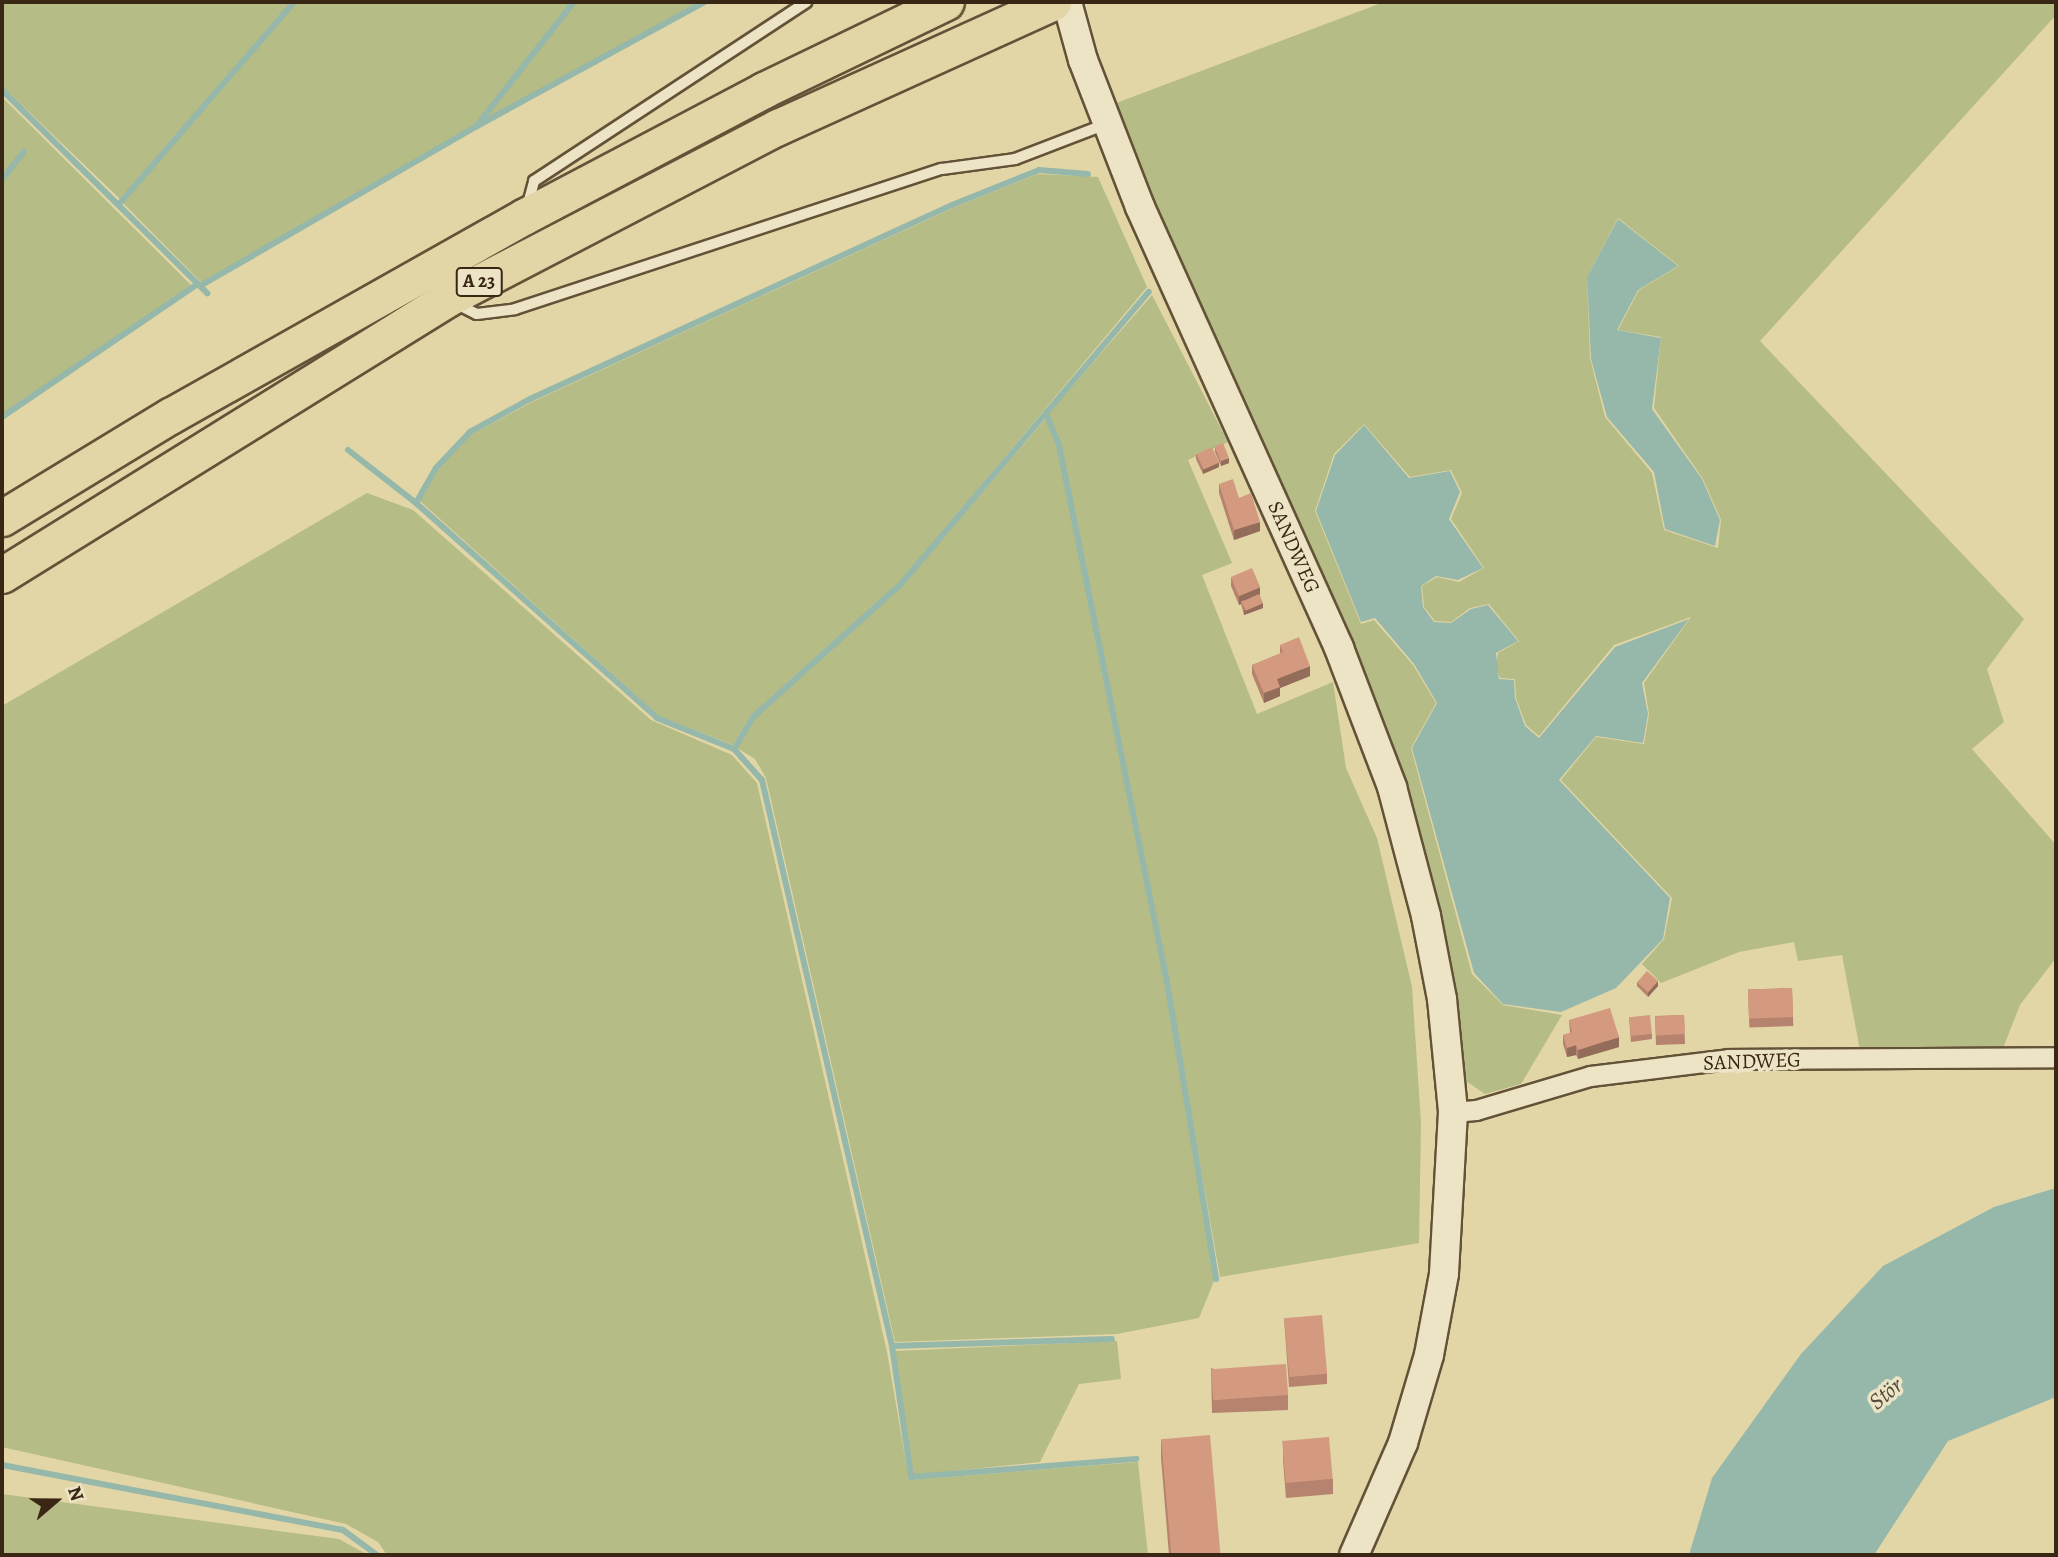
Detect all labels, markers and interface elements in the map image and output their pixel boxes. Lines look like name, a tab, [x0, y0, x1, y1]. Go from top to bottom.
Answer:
road number: A 23	[454, 266, 504, 298]
street label: SANDWEG	[1263, 497, 1325, 597]
street label: SANDWEG	[1702, 1047, 1802, 1075]
water label: Stör	[1864, 1372, 1908, 1416]
north arrow	[21, 1466, 91, 1536]
text: N	[61, 1483, 90, 1505]

